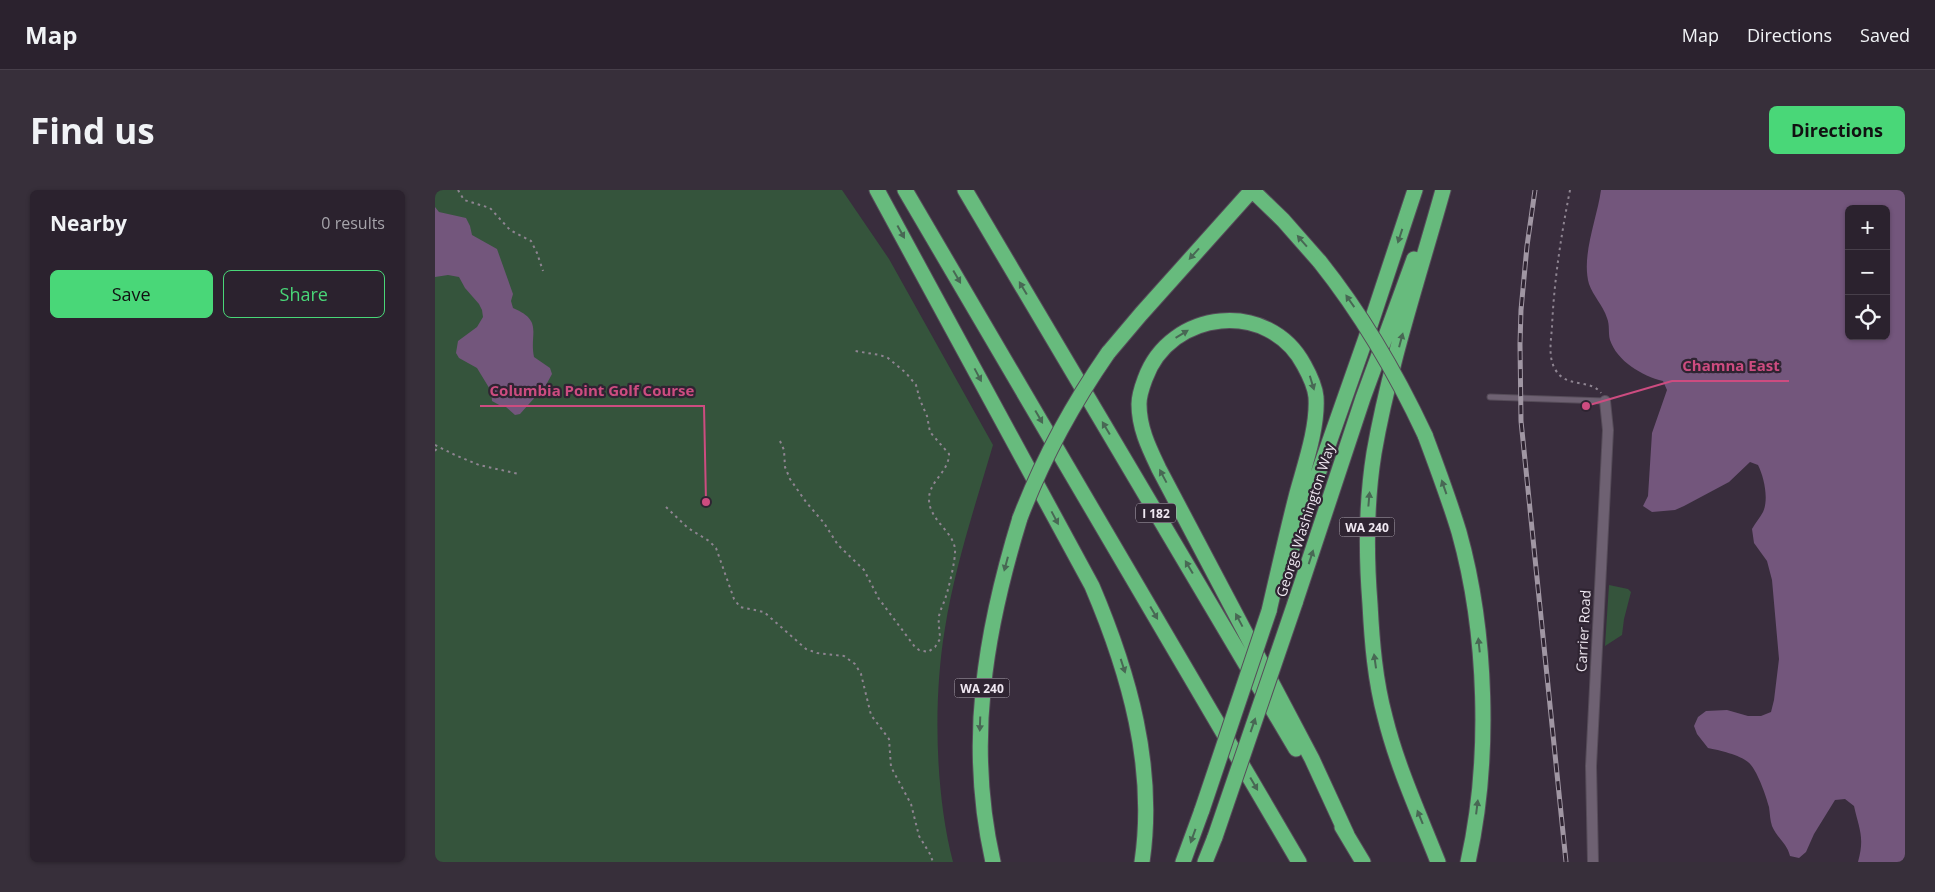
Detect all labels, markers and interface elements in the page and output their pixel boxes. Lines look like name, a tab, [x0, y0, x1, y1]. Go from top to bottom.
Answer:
text: Map	[25, 18, 77, 51]
text: Map	[1682, 23, 1719, 47]
text: Directions	[1747, 23, 1832, 47]
text: Saved	[1860, 23, 1910, 47]
button: Directions	[1769, 106, 1905, 154]
text: Find us	[30, 107, 155, 154]
map controls	[1845, 205, 1890, 340]
button: +	[1845, 205, 1890, 250]
text: Nearby	[50, 209, 127, 237]
text: 0 results	[321, 212, 385, 234]
one-way arrow	[896, 226, 905, 239]
one-way arrow	[1395, 229, 1403, 244]
one-way arrow	[1296, 235, 1307, 248]
one-way arrow	[1188, 248, 1200, 260]
button: −	[1845, 250, 1890, 295]
button: Save	[50, 270, 213, 318]
button: Share	[223, 270, 385, 318]
one-way arrow	[953, 270, 962, 283]
one-way arrow	[1019, 281, 1028, 294]
one-way arrow	[1345, 295, 1355, 308]
button: locate	[1845, 295, 1890, 340]
one-way arrow	[1174, 330, 1189, 338]
one-way arrow	[1398, 333, 1406, 348]
callout: Chamna East	[1672, 351, 1789, 381]
text: Chamna East	[1682, 355, 1780, 375]
one-way arrow	[974, 368, 982, 383]
callout: Columbia Point Golf Course	[480, 376, 704, 406]
one-way arrow	[1309, 376, 1317, 391]
text: Columbia Point Golf Course	[490, 380, 695, 400]
one-way arrow	[1035, 410, 1044, 424]
one-way arrow	[1102, 420, 1110, 435]
street label: George Washington Way	[1271, 440, 1339, 599]
one-way arrow	[1159, 469, 1167, 483]
one-way arrow	[1440, 479, 1447, 494]
one-way arrow	[1365, 491, 1373, 507]
road number: I 182	[1136, 504, 1176, 522]
one-way arrow	[1051, 512, 1060, 525]
road number: WA 240	[1339, 518, 1395, 537]
one-way arrow	[1307, 549, 1315, 564]
one-way arrow	[1002, 557, 1010, 572]
one-way arrow	[1184, 561, 1193, 574]
street label: Carrier Road	[1571, 589, 1595, 673]
one-way arrow	[1150, 606, 1158, 621]
one-way arrow	[1235, 613, 1243, 627]
one-way arrow	[1474, 637, 1482, 653]
one-way arrow	[1371, 653, 1379, 669]
one-way arrow	[1119, 658, 1127, 673]
road number: WA 240	[955, 678, 1009, 698]
one-way arrow	[975, 716, 983, 732]
one-way arrow	[1250, 717, 1257, 732]
one-way arrow	[1249, 777, 1258, 790]
one-way arrow	[1473, 799, 1481, 815]
one-way arrow	[1416, 809, 1424, 824]
one-way arrow	[1188, 829, 1196, 843]

